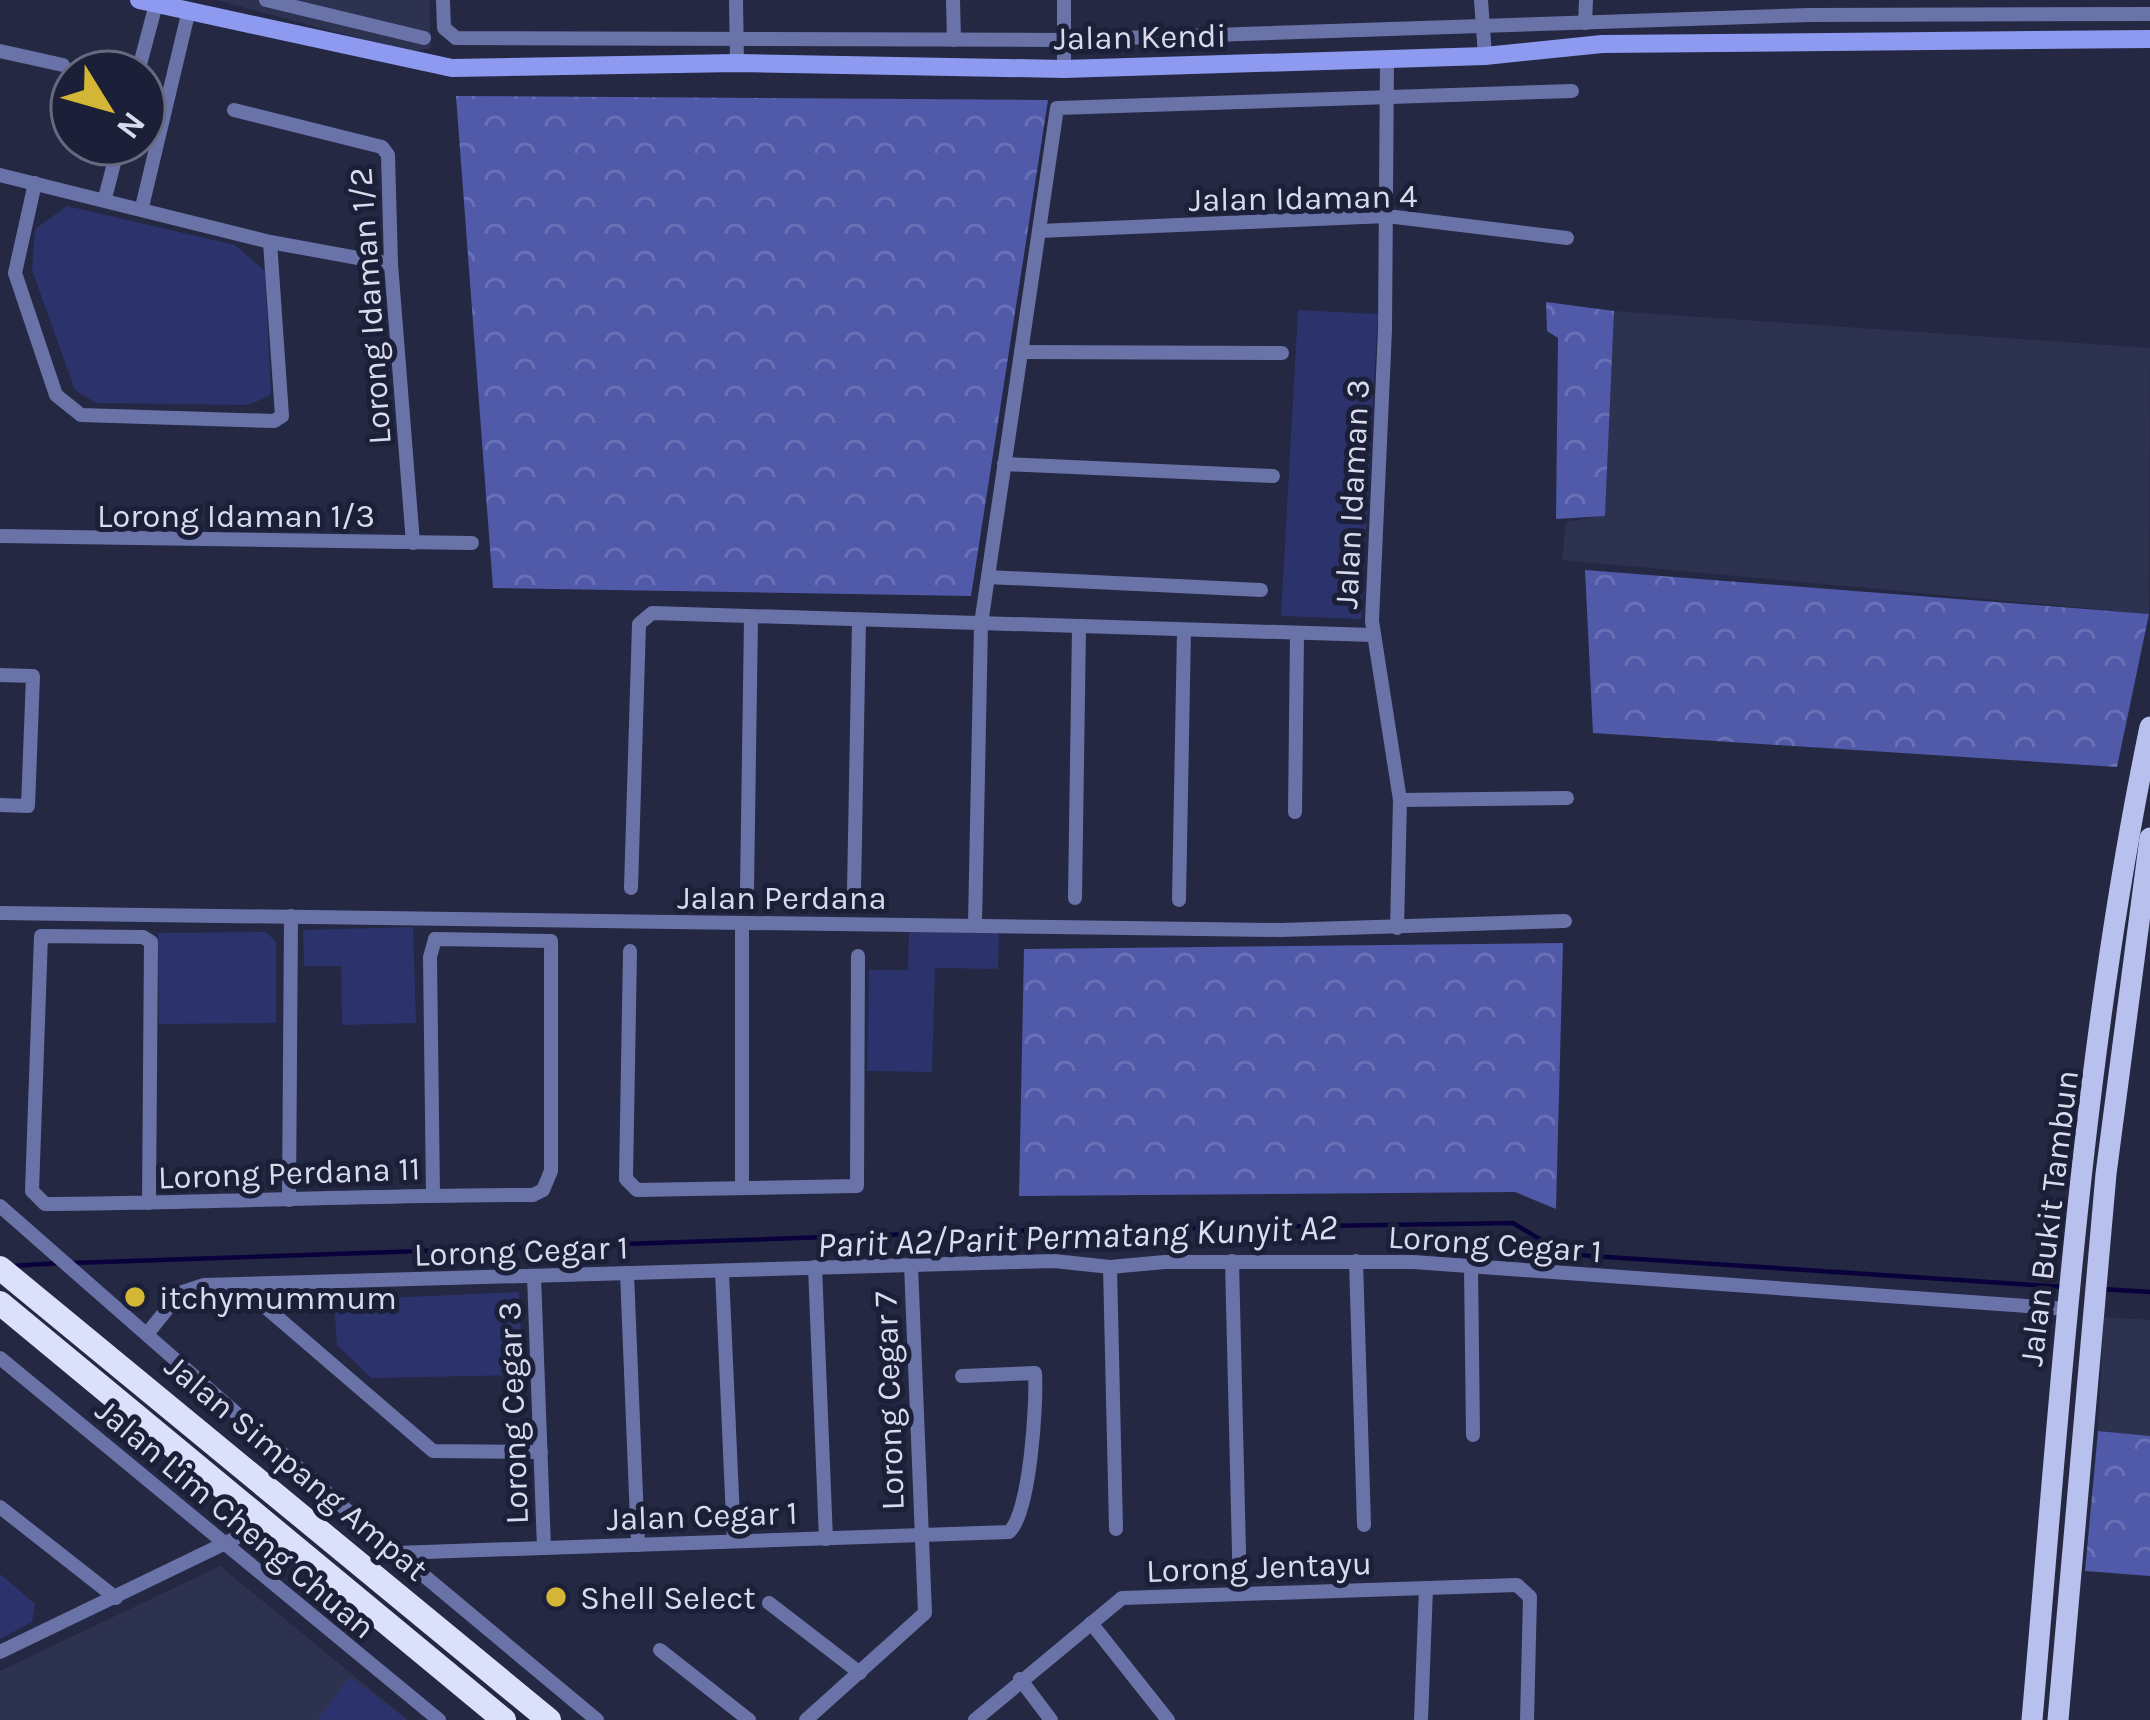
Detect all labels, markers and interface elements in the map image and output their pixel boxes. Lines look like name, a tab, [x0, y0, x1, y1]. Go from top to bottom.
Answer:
street label: Jalan Kendi	[1053, 16, 1227, 58]
north arrow	[48, 48, 168, 168]
text: N	[109, 105, 153, 146]
street label: Lorong Idaman 1/2	[341, 166, 399, 446]
street label: Jalan Idaman 4	[1188, 177, 1418, 219]
street label: Jalan Idaman 3	[1327, 378, 1377, 610]
street label: Lorong Idaman 1/3	[97, 497, 375, 535]
street label: Jalan Perdana	[677, 879, 887, 917]
street label: Jalan Bukit Tambun	[2012, 1068, 2086, 1368]
street label: Lorong Perdana 11	[157, 1149, 421, 1197]
water label: Parit A2/Parit Permatang Kunyit A2	[816, 1206, 1338, 1266]
street label: Lorong Cegar 1	[1387, 1218, 1603, 1270]
street label: Lorong Cegar 1	[413, 1228, 629, 1274]
place label: itchymummum	[159, 1279, 397, 1317]
marker: itchymummum	[122, 1284, 148, 1310]
street label: Lorong Cegar 7	[866, 1291, 912, 1511]
street label: Lorong Cegar 3	[490, 1301, 536, 1525]
street label: Jalan Simpang Ampat	[157, 1347, 435, 1589]
street label: Jalan Lim Cheng Chuan	[88, 1391, 383, 1647]
street label: Jalan Cegar 1	[606, 1494, 798, 1538]
street label: Lorong Jentayu	[1145, 1544, 1373, 1590]
place label: Shell Select	[580, 1579, 756, 1617]
marker: Shell Select	[543, 1584, 569, 1610]

